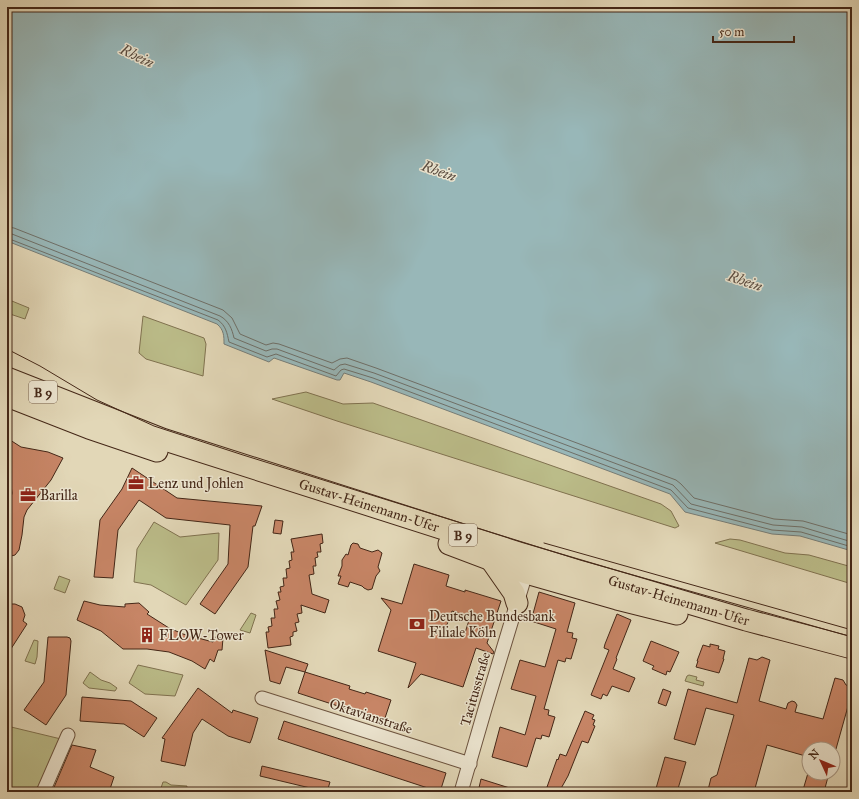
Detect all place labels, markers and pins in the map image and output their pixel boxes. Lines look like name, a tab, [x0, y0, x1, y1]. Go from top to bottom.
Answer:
office icon: Lenz und Johlen	[127, 474, 145, 492]
place label: Lenz und Johlen	[148, 475, 244, 493]
office icon: Barilla	[19, 486, 37, 504]
place label: Barilla	[40, 487, 78, 504]
place label: Deutsche Bundesbank Filiale Köln	[429, 608, 555, 641]
bank icon: Deutsche Bundesbank Filiale Köln	[408, 615, 426, 633]
building icon: FLOW-Tower	[138, 626, 156, 644]
place label: FLOW-Tower	[159, 627, 244, 644]

